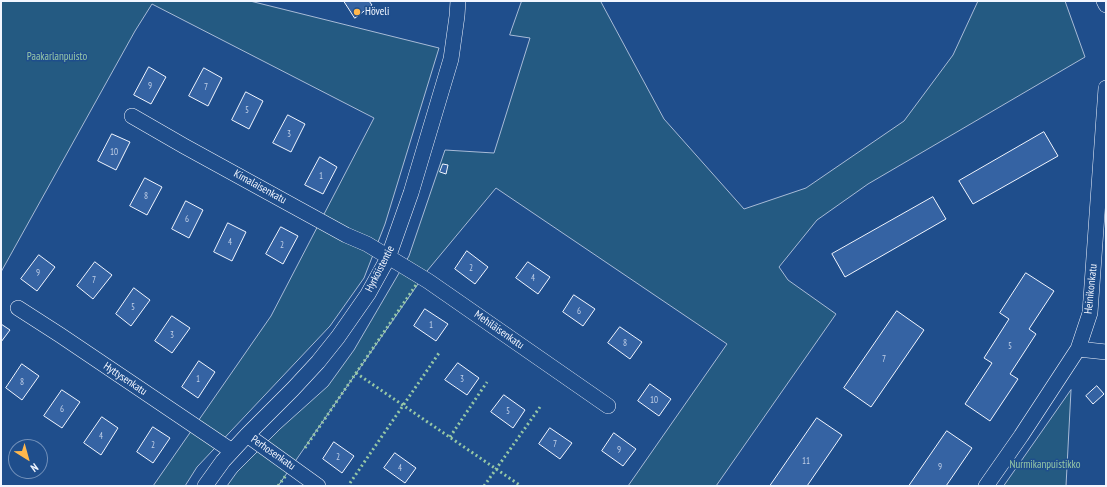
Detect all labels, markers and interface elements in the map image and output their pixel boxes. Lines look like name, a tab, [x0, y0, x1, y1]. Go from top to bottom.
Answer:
place label: Höveli	[365, 5, 389, 19]
marker: Höveli	[352, 7, 362, 17]
park label: Paakarlanpuisto	[27, 50, 87, 64]
house number: 9	[148, 81, 152, 91]
house number: 7	[204, 82, 208, 92]
house number: 5	[245, 105, 249, 115]
house number: 3	[287, 129, 291, 139]
house number: 10	[110, 147, 118, 157]
street label: Kimalaisenkatu	[231, 167, 289, 207]
house number: 1	[319, 171, 323, 181]
house number: 8	[144, 191, 148, 201]
house number: 6	[185, 214, 189, 224]
house number: 4	[228, 237, 232, 247]
house number: 2	[280, 240, 284, 250]
street label: Hyrköistentie	[363, 244, 397, 294]
house number: 2	[469, 263, 473, 273]
street label: Heinikonkatu	[1082, 263, 1100, 315]
house number: 9	[36, 268, 40, 278]
house number: 4	[531, 273, 535, 283]
house number: 7	[92, 275, 96, 285]
house number: 5	[131, 302, 135, 312]
house number: 6	[577, 306, 581, 316]
street label: Mehiläisenkatu	[472, 308, 526, 352]
house number: 1	[429, 320, 433, 330]
house number: 3	[170, 330, 174, 340]
house number: 8	[623, 338, 627, 348]
house number: 5	[1008, 341, 1012, 351]
house number: 7	[882, 354, 886, 364]
street label: Hyttysenkatu	[101, 360, 149, 398]
house number: 1	[196, 374, 200, 384]
house number: 3	[460, 374, 464, 384]
house number: 8	[20, 377, 24, 387]
house number: 10	[650, 395, 658, 405]
house number: 6	[60, 404, 64, 414]
house number: 5	[506, 406, 510, 416]
house number: 4	[99, 431, 103, 441]
street label: Perhosenkatu	[248, 433, 298, 473]
north arrow	[8, 439, 48, 479]
house number: 7	[553, 439, 557, 449]
house number: 2	[151, 440, 155, 450]
house number: 9	[617, 445, 621, 455]
house number: 2	[336, 452, 340, 462]
house number: 11	[802, 456, 810, 466]
park label: Nurmikanpuistikko	[1009, 458, 1081, 472]
text: N	[28, 460, 41, 475]
house number: 9	[938, 462, 942, 472]
house number: 4	[398, 463, 402, 473]

